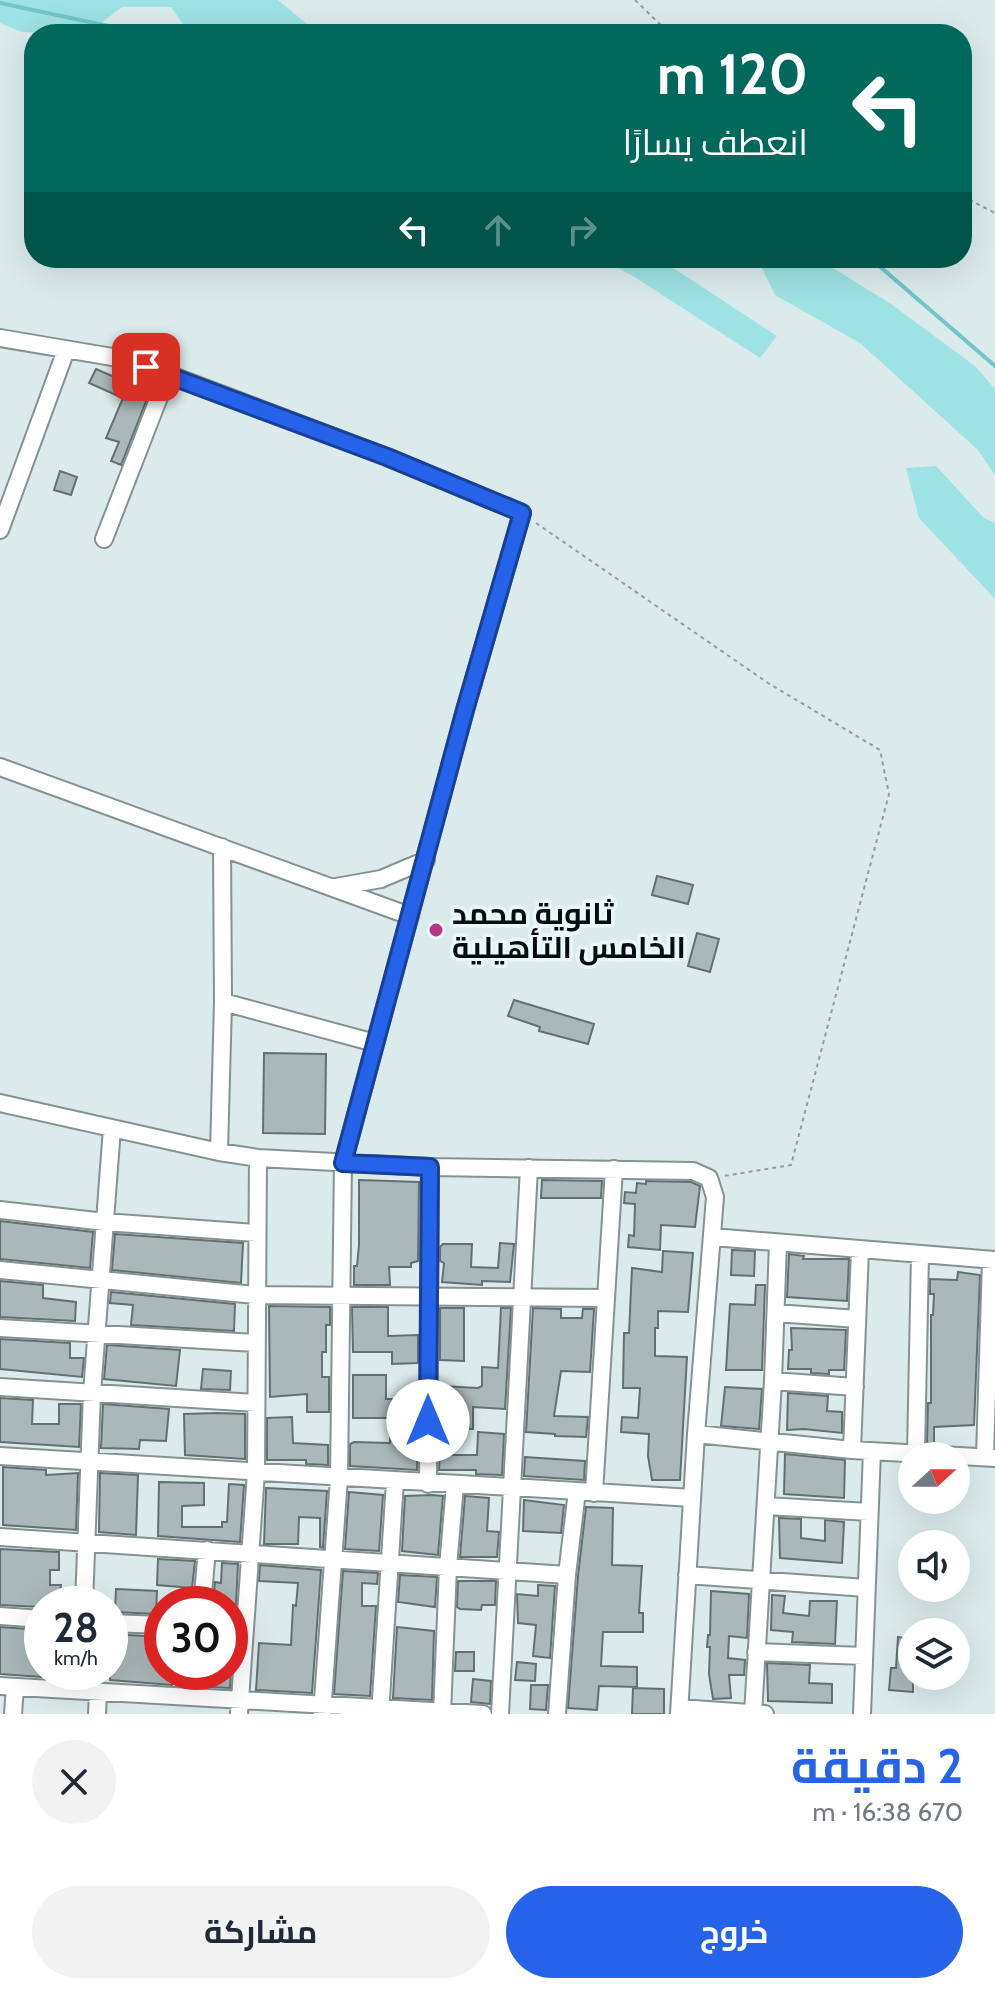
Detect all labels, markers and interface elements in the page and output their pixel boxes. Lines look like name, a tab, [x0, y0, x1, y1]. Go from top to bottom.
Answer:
text: 120 m	[657, 40, 808, 108]
icon: left	[836, 56, 940, 160]
text: انعطف يسارًا	[622, 120, 808, 164]
icon: left	[392, 208, 436, 252]
icon: ahead	[476, 208, 520, 252]
icon: right	[560, 208, 604, 252]
pin	[112, 333, 180, 401]
icon: arrive	[124, 345, 168, 389]
place label: ثانوية محمد الخامس التأهيلية	[452, 895, 686, 966]
marker: ثانوية محمد الخامس التأهيلية	[427, 921, 445, 939]
position arrow	[386, 1379, 470, 1463]
north arrow	[898, 1442, 970, 1514]
map controls	[898, 1442, 970, 1690]
button: sound	[898, 1530, 970, 1602]
speed limit sign: 30	[144, 1586, 248, 1690]
text: 28	[53, 1603, 99, 1652]
button: layers	[898, 1618, 970, 1690]
text: km/h	[54, 1646, 98, 1670]
text: 2 دقيقة	[791, 1737, 963, 1795]
button: close	[32, 1740, 116, 1824]
text: 670 m · 16:38	[812, 1796, 963, 1828]
button: مشاركة	[32, 1886, 490, 1978]
button: خروج	[506, 1886, 963, 1978]

